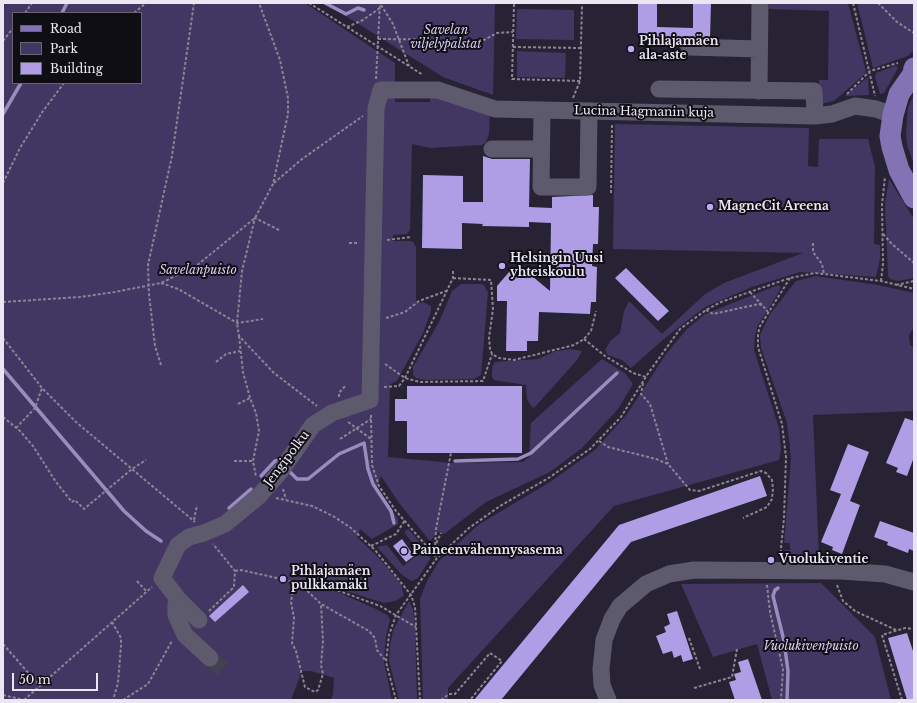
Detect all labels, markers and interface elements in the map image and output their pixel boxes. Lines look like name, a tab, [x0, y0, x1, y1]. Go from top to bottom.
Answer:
legend	[12, 12, 142, 84]
text: Road	[50, 21, 82, 36]
park label: Savelan viljelypalstat	[410, 24, 482, 52]
place label: Pihlajamäen ala-aste	[639, 35, 718, 63]
text: Park	[50, 41, 78, 56]
marker: Pihlajamäen ala-aste	[626, 44, 636, 54]
text: Building	[50, 61, 103, 76]
street label: Lucina Hagmanin kuja	[574, 104, 714, 120]
place label: MagneCit Areena	[718, 200, 829, 214]
marker: MagneCit Areena	[705, 202, 715, 212]
place label: Helsingin Uusi yhteiskoulu	[510, 252, 603, 280]
marker: Helsingin Uusi yhteiskoulu	[497, 261, 507, 271]
park label: Savelanpuisto	[159, 264, 237, 278]
street label: Jengipolku	[261, 428, 313, 490]
place label: Paineenvähennysasema	[412, 544, 563, 558]
marker: Paineenvähennysasema	[399, 546, 409, 556]
place label: Vuolukiventie	[779, 553, 868, 567]
marker: Vuolukiventie	[766, 555, 776, 565]
place label: Pihlajamäen pulkkamäki	[291, 565, 370, 593]
marker: Pihlajamäen pulkkamäki	[278, 574, 288, 584]
park label: Vuolukivenpuisto	[763, 640, 859, 654]
scale bar	[14, 665, 100, 691]
text: 50 m	[19, 672, 51, 687]

